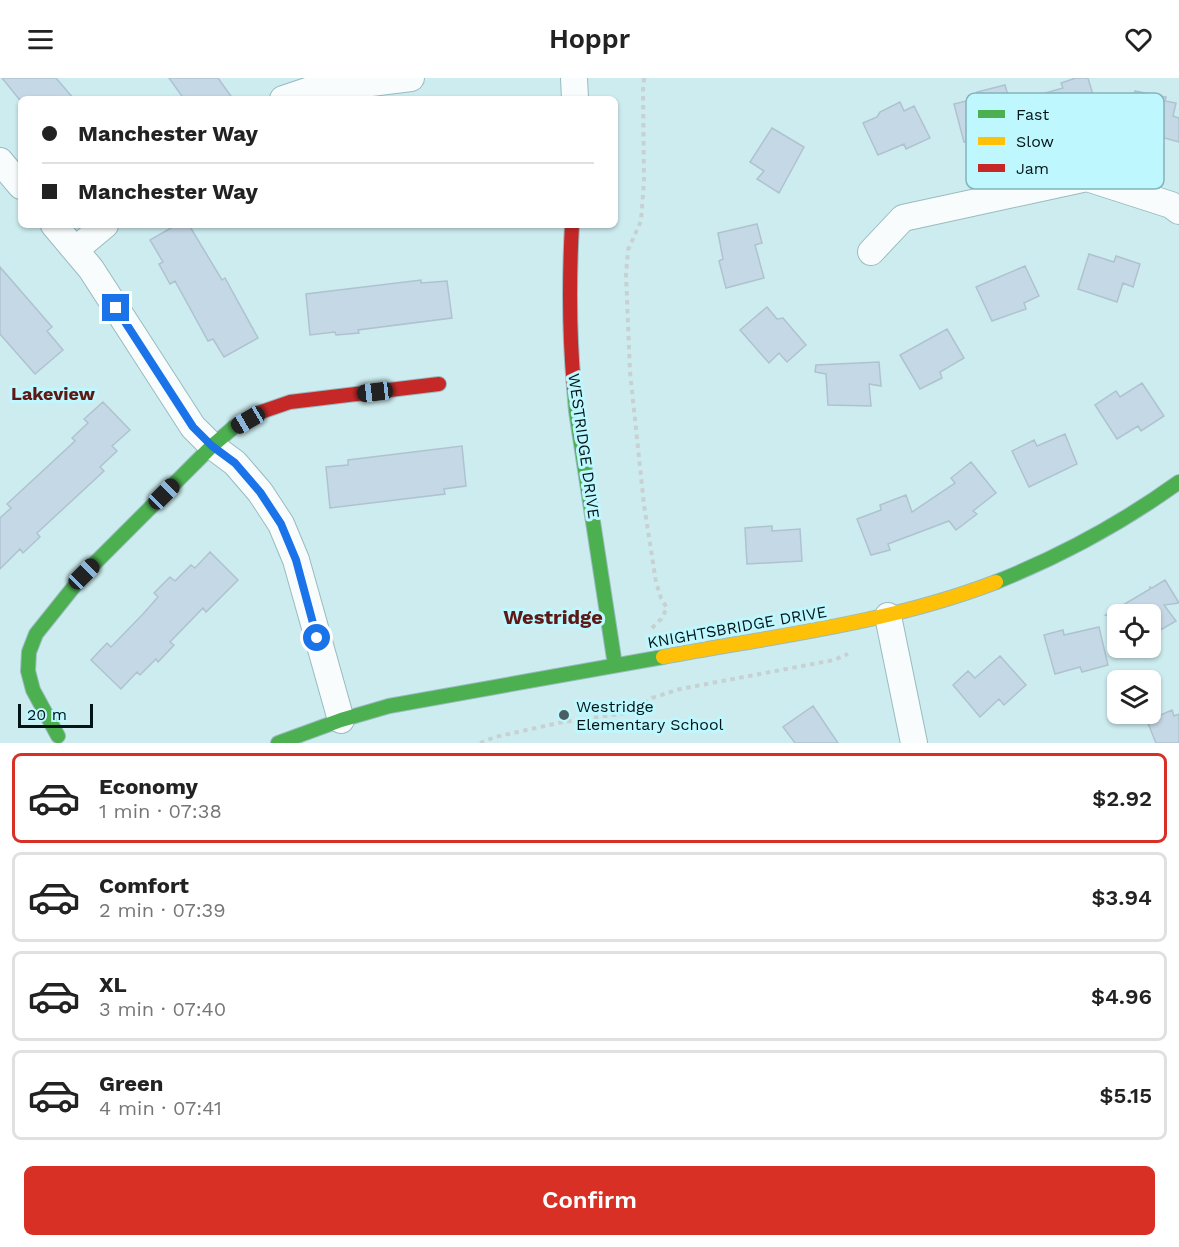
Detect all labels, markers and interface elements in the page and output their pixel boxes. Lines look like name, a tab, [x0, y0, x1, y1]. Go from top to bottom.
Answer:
icon: menu	[24, 23, 57, 56]
text: Hoppr	[549, 23, 630, 55]
icon: heart	[1122, 23, 1155, 56]
legend	[966, 93, 1164, 189]
text: Fast	[1016, 105, 1049, 124]
text: Manchester Way	[78, 121, 258, 146]
text: Slow	[1016, 132, 1054, 151]
text: Jam	[1016, 159, 1049, 178]
text: Manchester Way	[78, 179, 258, 204]
route end	[102, 294, 129, 321]
street label: WESTRIDGE DRIVE	[564, 372, 604, 520]
car	[356, 381, 394, 403]
district label: Lakeview	[11, 383, 96, 404]
car	[228, 403, 268, 437]
car	[145, 475, 183, 513]
car	[65, 555, 103, 593]
street label: KNIGHTSBRIDGE DRIVE	[646, 602, 828, 652]
map controls	[1107, 604, 1161, 724]
button: locate	[1107, 604, 1161, 658]
district label: Westridge	[503, 605, 603, 629]
route start	[303, 624, 330, 651]
button: layers	[1107, 670, 1161, 724]
place label: Westridge Elementary School	[576, 697, 724, 734]
scale bar	[18, 701, 93, 728]
text: 20 m	[27, 705, 67, 724]
marker: Westridge Elementary School	[557, 708, 571, 722]
icon: car	[27, 771, 81, 825]
text: Economy	[99, 774, 198, 799]
text: $2.92	[1092, 786, 1152, 811]
text: 1 min · 07:38	[99, 799, 222, 823]
icon: car	[27, 870, 81, 924]
text: Comfort	[99, 873, 189, 898]
text: $3.94	[1091, 885, 1152, 910]
text: 2 min · 07:39	[99, 898, 226, 922]
icon: car	[27, 969, 81, 1023]
text: XL	[99, 972, 127, 997]
text: $4.96	[1091, 984, 1152, 1009]
text: 3 min · 07:40	[99, 997, 226, 1021]
icon: car	[27, 1068, 81, 1122]
text: Green	[99, 1071, 163, 1096]
text: $5.15	[1099, 1083, 1152, 1108]
text: 4 min · 07:41	[99, 1096, 222, 1120]
button: Confirm	[24, 1166, 1155, 1235]

